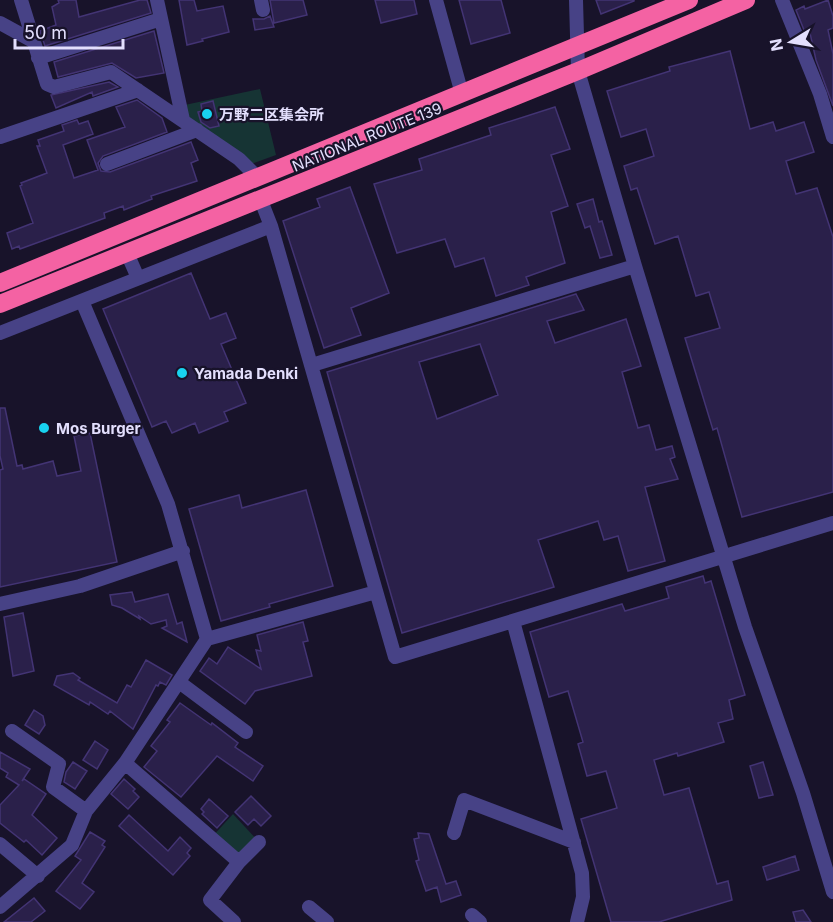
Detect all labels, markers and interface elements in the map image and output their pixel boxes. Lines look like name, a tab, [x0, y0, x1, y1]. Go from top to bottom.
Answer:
scale bar	[15, 12, 123, 50]
north arrow	[761, 12, 821, 72]
text: 50 m	[24, 22, 67, 43]
text: N	[765, 37, 787, 53]
street label: NATIONAL ROUTE 139	[289, 98, 445, 176]
place label: 万野二区集会所	[219, 105, 324, 124]
marker: 万野二区集会所	[200, 107, 214, 121]
place label: Yamada Denki	[194, 364, 298, 383]
marker: Yamada Denki	[175, 366, 189, 380]
place label: Mos Burger	[56, 419, 141, 438]
marker: Mos Burger	[37, 421, 51, 435]

